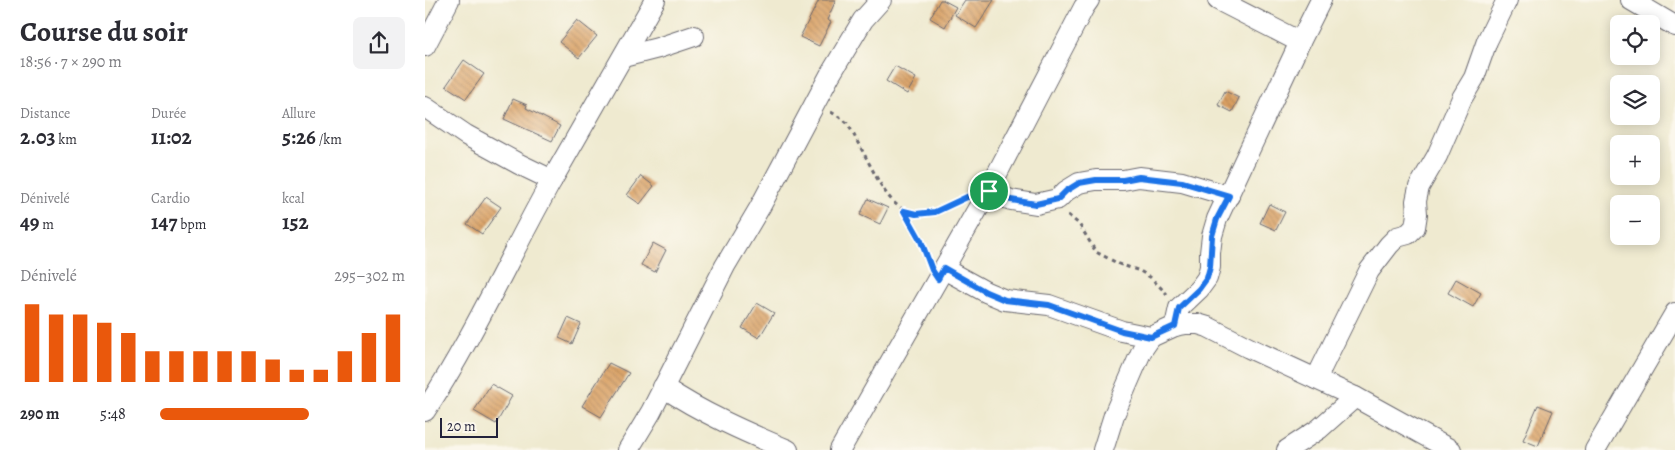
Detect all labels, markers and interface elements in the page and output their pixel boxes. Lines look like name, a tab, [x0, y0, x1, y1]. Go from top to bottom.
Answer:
text: Course du soir	[20, 13, 188, 51]
map controls	[1610, 15, 1660, 245]
button: locate	[1610, 15, 1660, 65]
button: share	[353, 17, 405, 69]
text: 18:56 · 7 × 290 m	[20, 51, 122, 73]
button: layers	[1610, 75, 1660, 125]
text: Distance	[20, 104, 70, 123]
text: Durée	[151, 104, 186, 123]
text: Allure	[282, 104, 316, 123]
text: 2.03	[20, 123, 56, 151]
text: 11:02	[151, 123, 192, 151]
text: 5:26	[282, 123, 316, 151]
text: km	[56, 130, 77, 149]
text: /km	[316, 130, 342, 149]
button: +	[1610, 135, 1660, 185]
pin	[968, 170, 1010, 212]
icon: arrive	[975, 177, 1003, 205]
text: Dénivelé	[20, 189, 70, 208]
text: Cardio	[151, 189, 190, 208]
text: kcal	[282, 189, 304, 208]
button: −	[1610, 195, 1660, 245]
text: 49	[20, 208, 40, 236]
text: 147	[151, 208, 177, 236]
text: 152	[282, 208, 309, 236]
text: m	[40, 215, 54, 234]
text: bpm	[177, 215, 206, 234]
text: Dénivelé	[20, 265, 77, 287]
text: 295–302 m	[334, 265, 405, 287]
text: 290 m	[20, 403, 59, 425]
text: 5:48	[100, 403, 126, 425]
scale bar	[440, 415, 497, 438]
text: 20 m	[447, 417, 476, 436]

